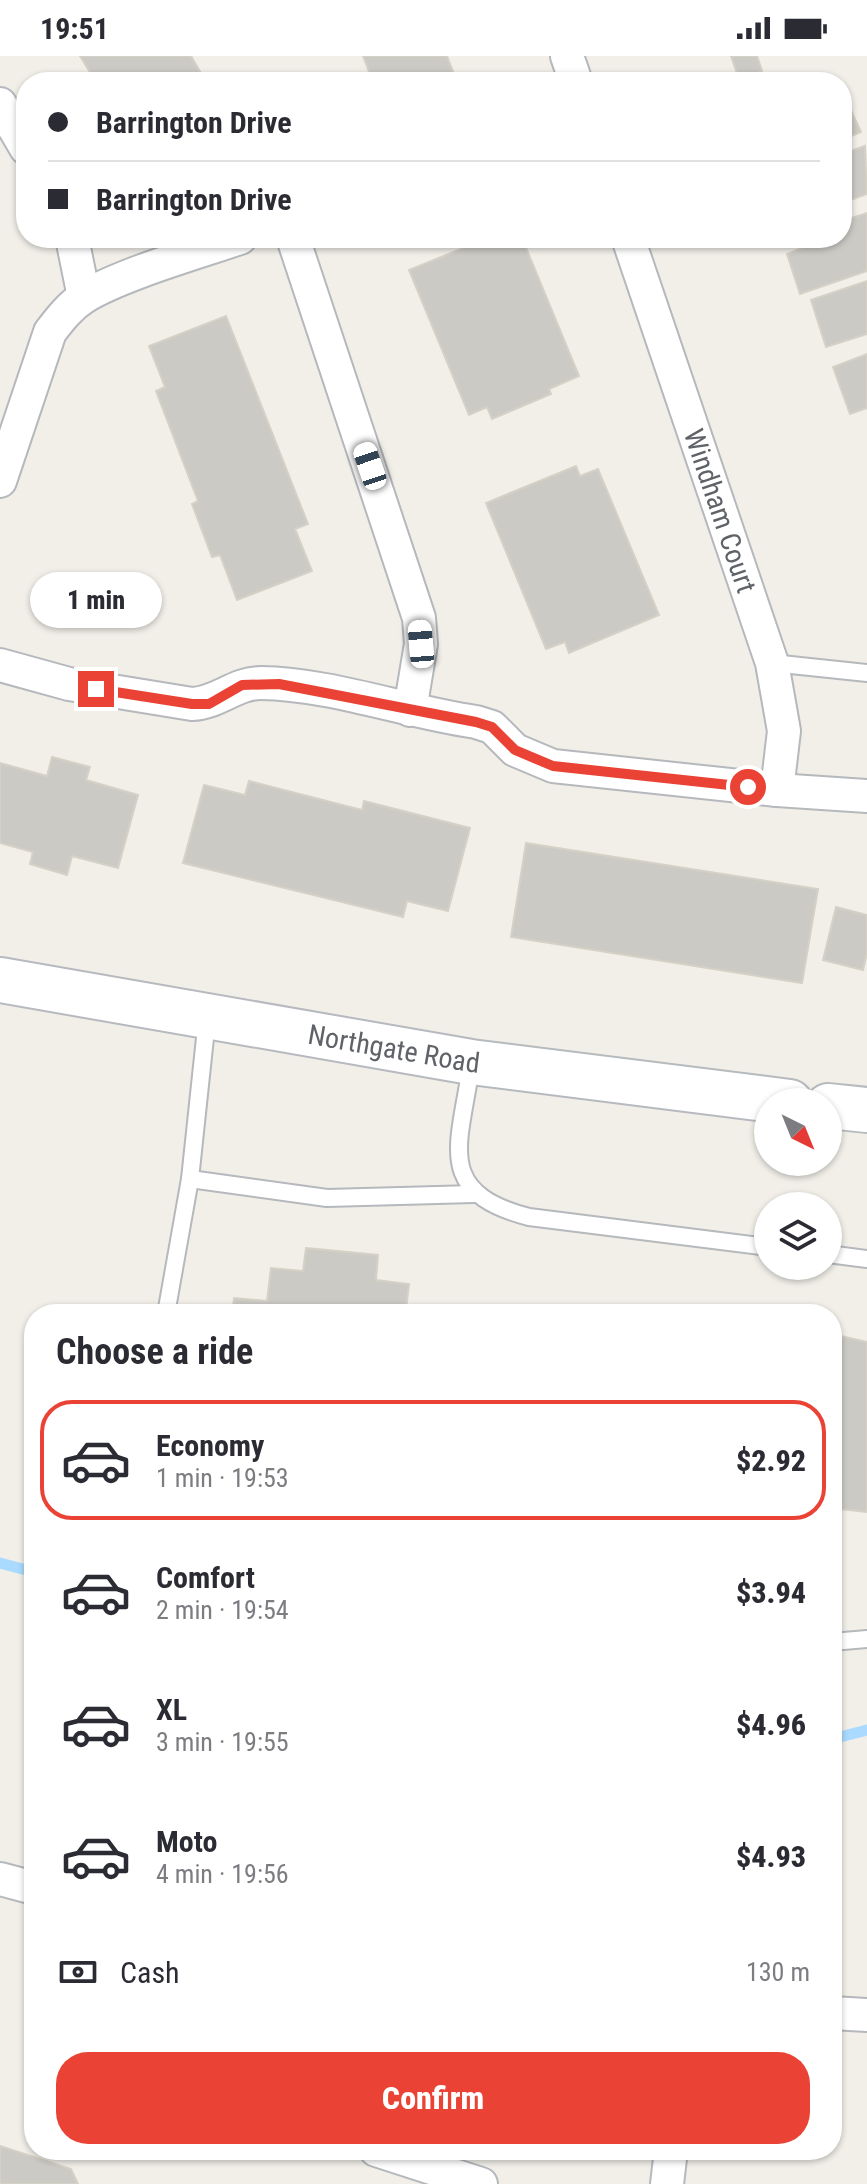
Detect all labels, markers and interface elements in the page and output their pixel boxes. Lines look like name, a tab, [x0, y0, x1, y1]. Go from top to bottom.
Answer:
text: 19:51	[40, 11, 109, 46]
text: Barrington Drive	[96, 105, 292, 140]
text: Barrington Drive	[96, 182, 292, 217]
street label: Windham Court	[677, 425, 763, 597]
car	[351, 439, 389, 493]
callout: 1 min	[30, 573, 162, 629]
text: 1 min	[67, 585, 125, 615]
car	[407, 619, 435, 669]
route end	[78, 671, 114, 707]
route start	[730, 769, 766, 805]
street label: Northgate Road	[306, 1018, 482, 1080]
north arrow	[754, 1088, 842, 1176]
map controls	[754, 1088, 842, 1280]
button: layers	[754, 1192, 842, 1280]
text: Choose a ride	[56, 1331, 253, 1373]
icon: car	[60, 1424, 132, 1496]
text: Economy	[156, 1428, 264, 1463]
text: $2.92	[736, 1443, 806, 1478]
text: 1 min · 19:53	[156, 1463, 289, 1493]
icon: car	[60, 1556, 132, 1628]
text: Comfort	[156, 1560, 255, 1595]
text: $3.94	[736, 1575, 806, 1610]
text: 2 min · 19:54	[156, 1595, 289, 1625]
icon: car	[60, 1688, 132, 1760]
text: XL	[156, 1692, 187, 1727]
text: $4.96	[736, 1707, 806, 1742]
text: 3 min · 19:55	[156, 1727, 289, 1757]
icon: car	[60, 1820, 132, 1892]
text: Moto	[156, 1824, 217, 1859]
text: $4.93	[736, 1839, 806, 1874]
text: 4 min · 19:56	[156, 1859, 289, 1889]
icon: cash	[56, 1950, 100, 1994]
text: Cash	[120, 1955, 180, 1990]
text: 130 m	[746, 1957, 810, 1987]
button: Confirm	[56, 2052, 810, 2144]

